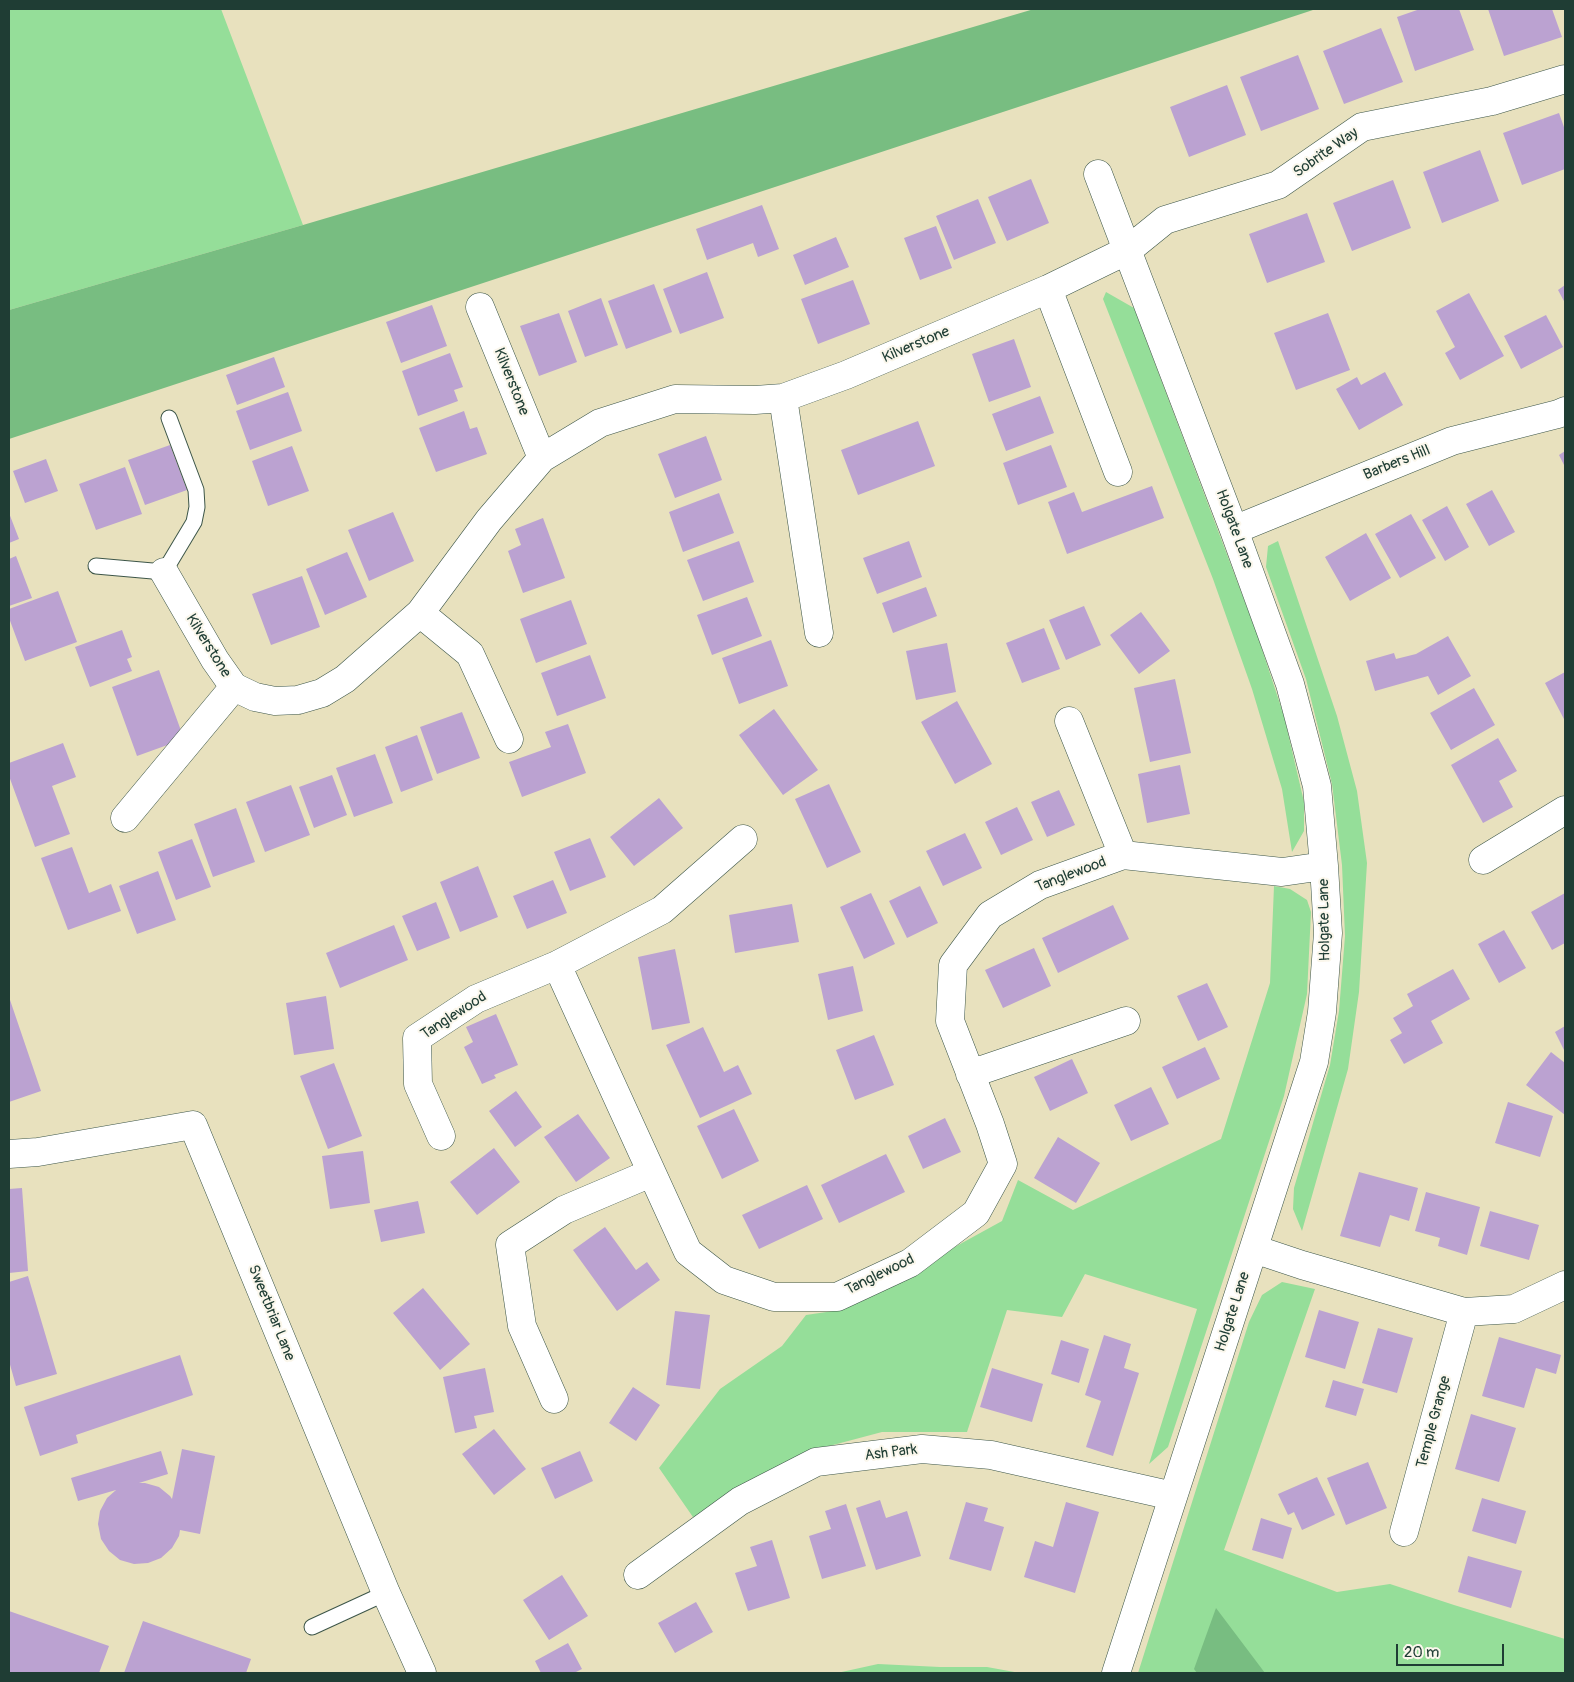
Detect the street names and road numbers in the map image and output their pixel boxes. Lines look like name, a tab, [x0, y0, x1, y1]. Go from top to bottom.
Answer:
street label: Sobrite Way	[1290, 124, 1362, 182]
street label: Kilverstone	[880, 323, 952, 367]
street label: Kilverstone	[489, 346, 533, 418]
street label: Barbers Hill	[1361, 442, 1433, 484]
street label: Holgate Lane	[1211, 487, 1257, 571]
street label: Kilverstone	[181, 611, 235, 681]
street label: Tanglewood	[1033, 853, 1109, 897]
street label: Holgate Lane	[1315, 878, 1335, 962]
street label: Tanglewood	[418, 988, 490, 1044]
street label: Tanglewood	[843, 1251, 917, 1299]
street label: Sweetbriar Lane	[244, 1263, 298, 1363]
street label: Holgate Lane	[1212, 1270, 1254, 1354]
street label: Temple Grange	[1413, 1374, 1455, 1470]
street label: Ash Park	[864, 1441, 918, 1465]

